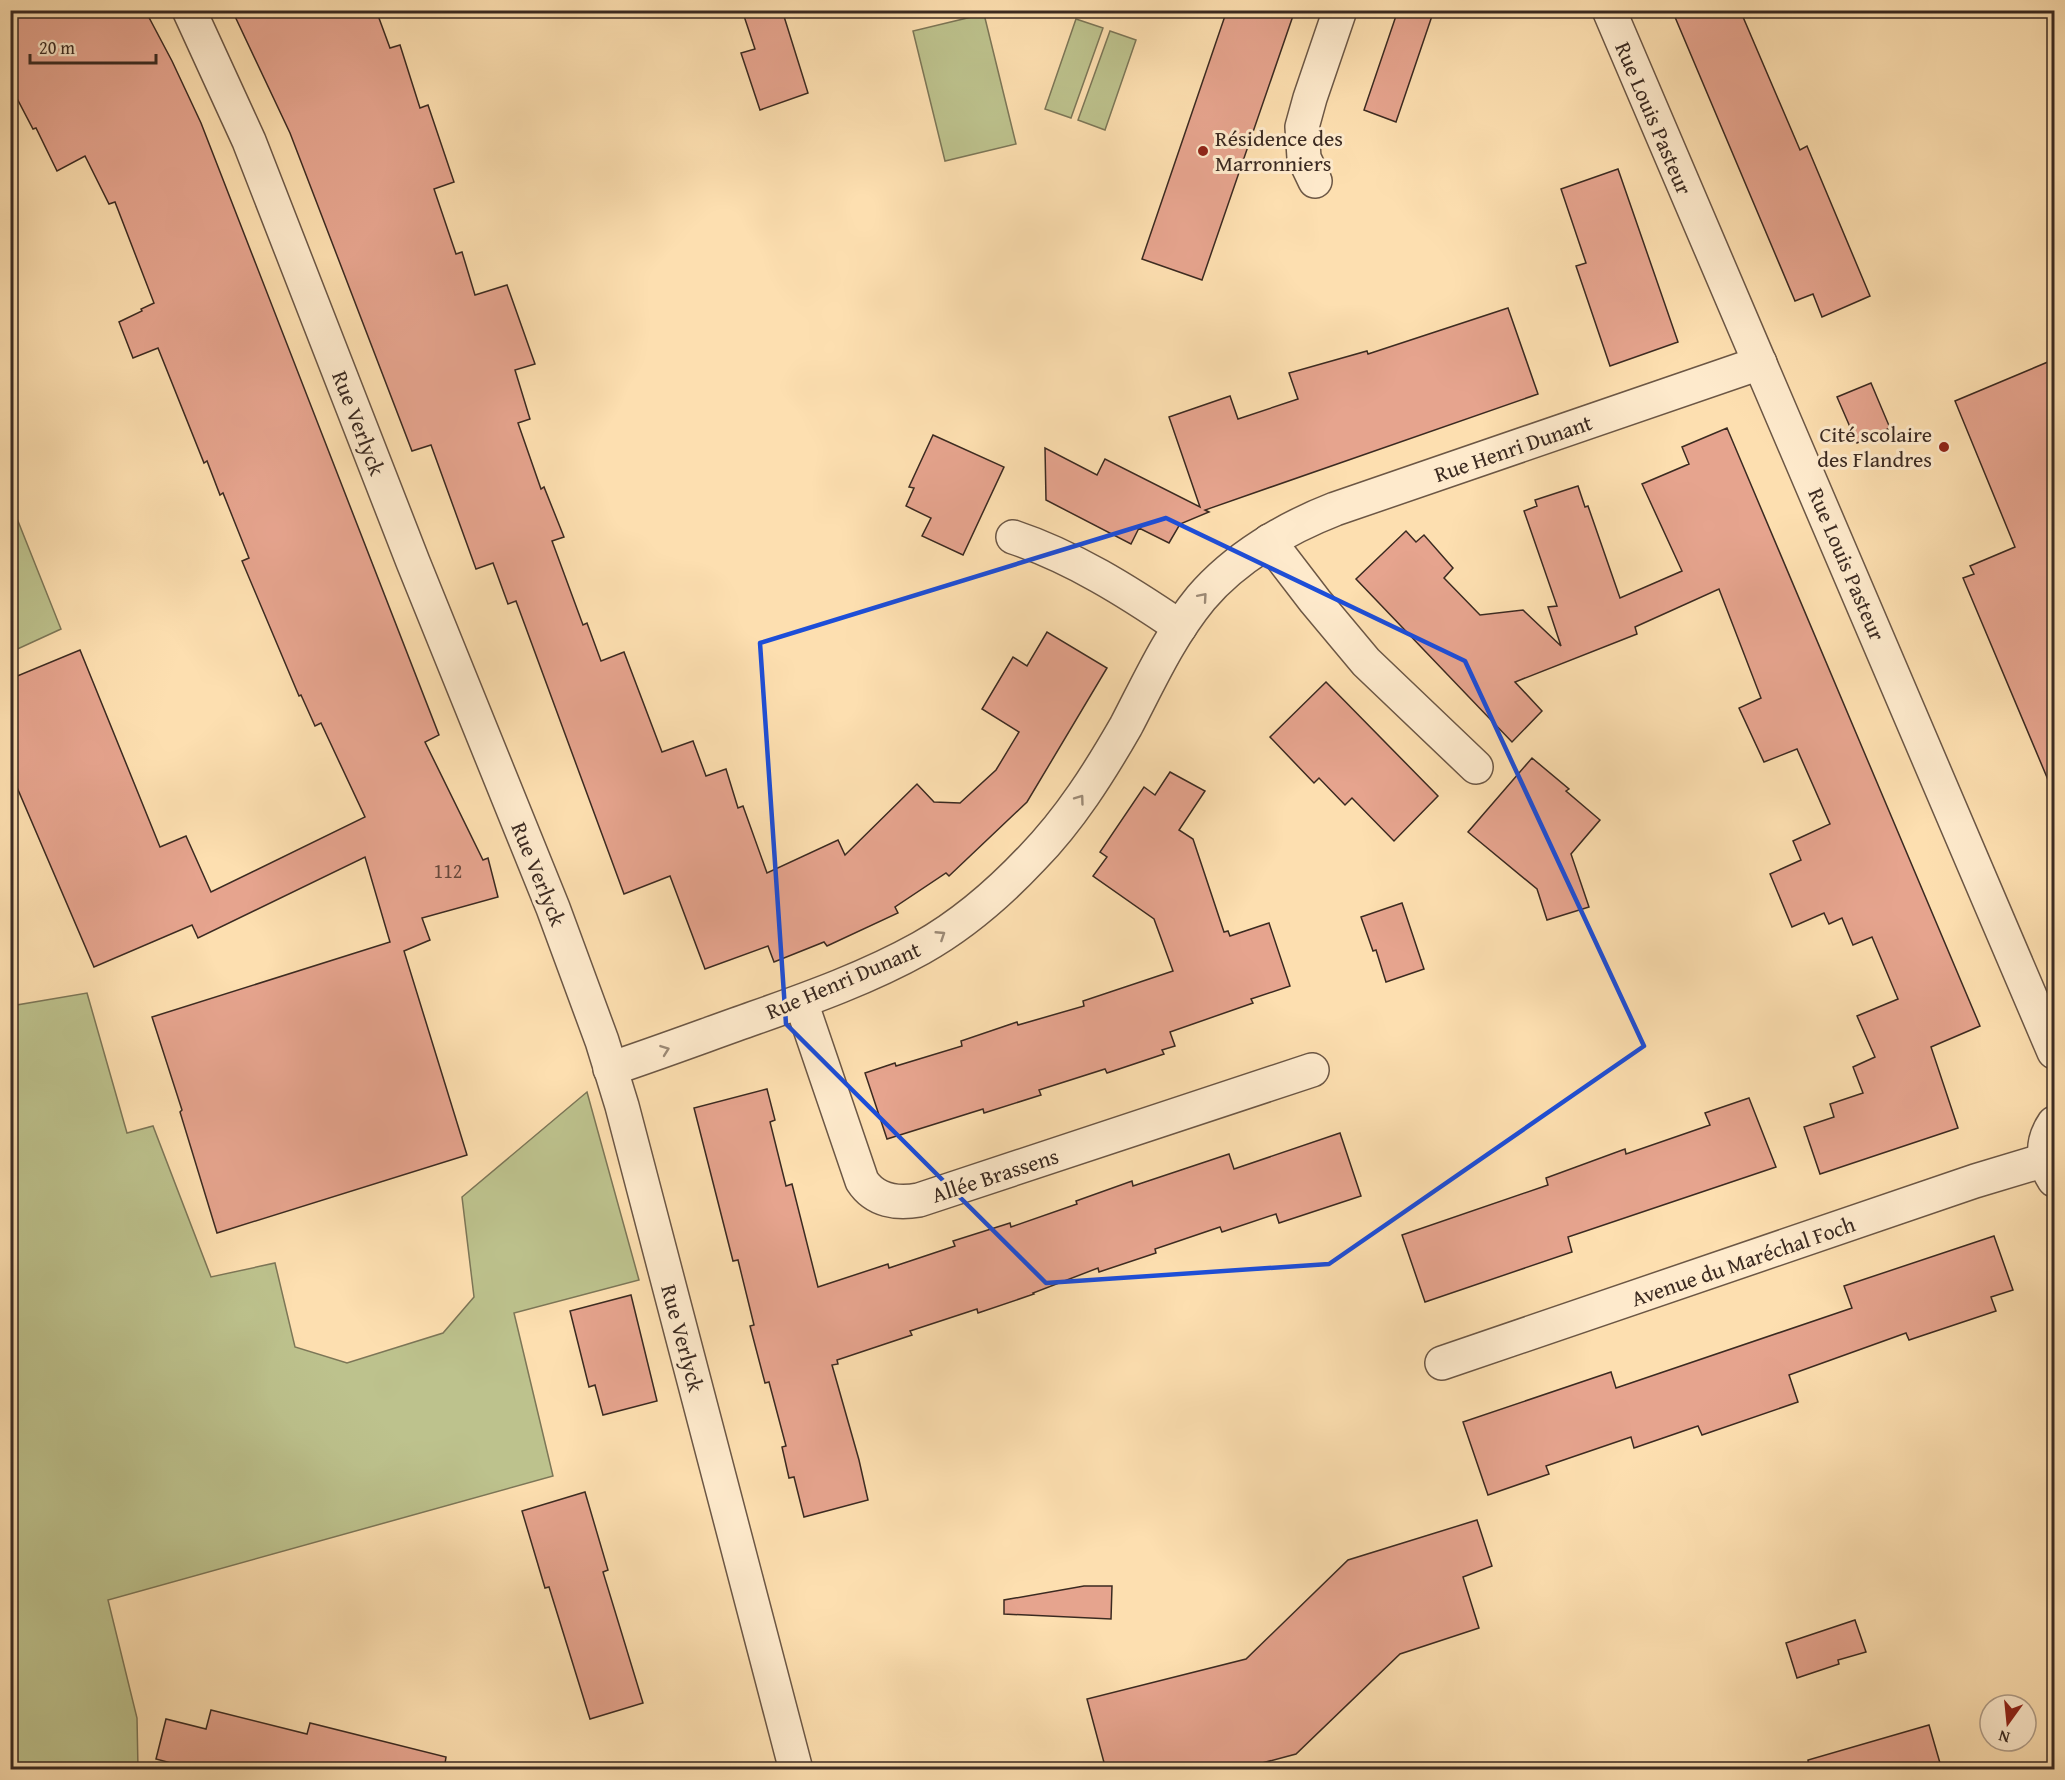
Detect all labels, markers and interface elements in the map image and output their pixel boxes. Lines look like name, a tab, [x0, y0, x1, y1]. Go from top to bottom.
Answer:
scale bar	[30, 27, 156, 65]
text: 20 m	[39, 34, 75, 61]
street label: Rue Louis Pasteur	[1607, 37, 1701, 199]
place label: Résidence des Marronniers	[1215, 122, 1343, 179]
marker: Résidence des Marronniers	[1196, 144, 1210, 158]
street label: Rue Verlyck	[324, 366, 394, 481]
street label: Rue Henri Dunant	[1430, 406, 1597, 490]
place label: Cité scolaire des Flandres	[1817, 418, 1932, 475]
marker: Cité scolaire des Flandres	[1937, 440, 1951, 454]
street label: Rue Louis Pasteur	[1800, 483, 1894, 645]
one-way arrow	[1195, 593, 1206, 604]
one-way arrow	[1073, 795, 1084, 806]
street label: Rue Verlyck	[504, 817, 575, 932]
house number: 112	[434, 856, 462, 885]
one-way arrow	[935, 931, 946, 942]
street label: Rue Henri Dunant	[761, 933, 926, 1027]
one-way arrow	[659, 1045, 670, 1058]
street label: Allée Brassens	[927, 1139, 1063, 1211]
street label: Avenue du Maréchal Foch	[1627, 1207, 1860, 1314]
street label: Rue Verlyck	[653, 1281, 713, 1396]
north arrow	[1978, 1693, 2038, 1753]
text: N	[1996, 1724, 2012, 1750]

